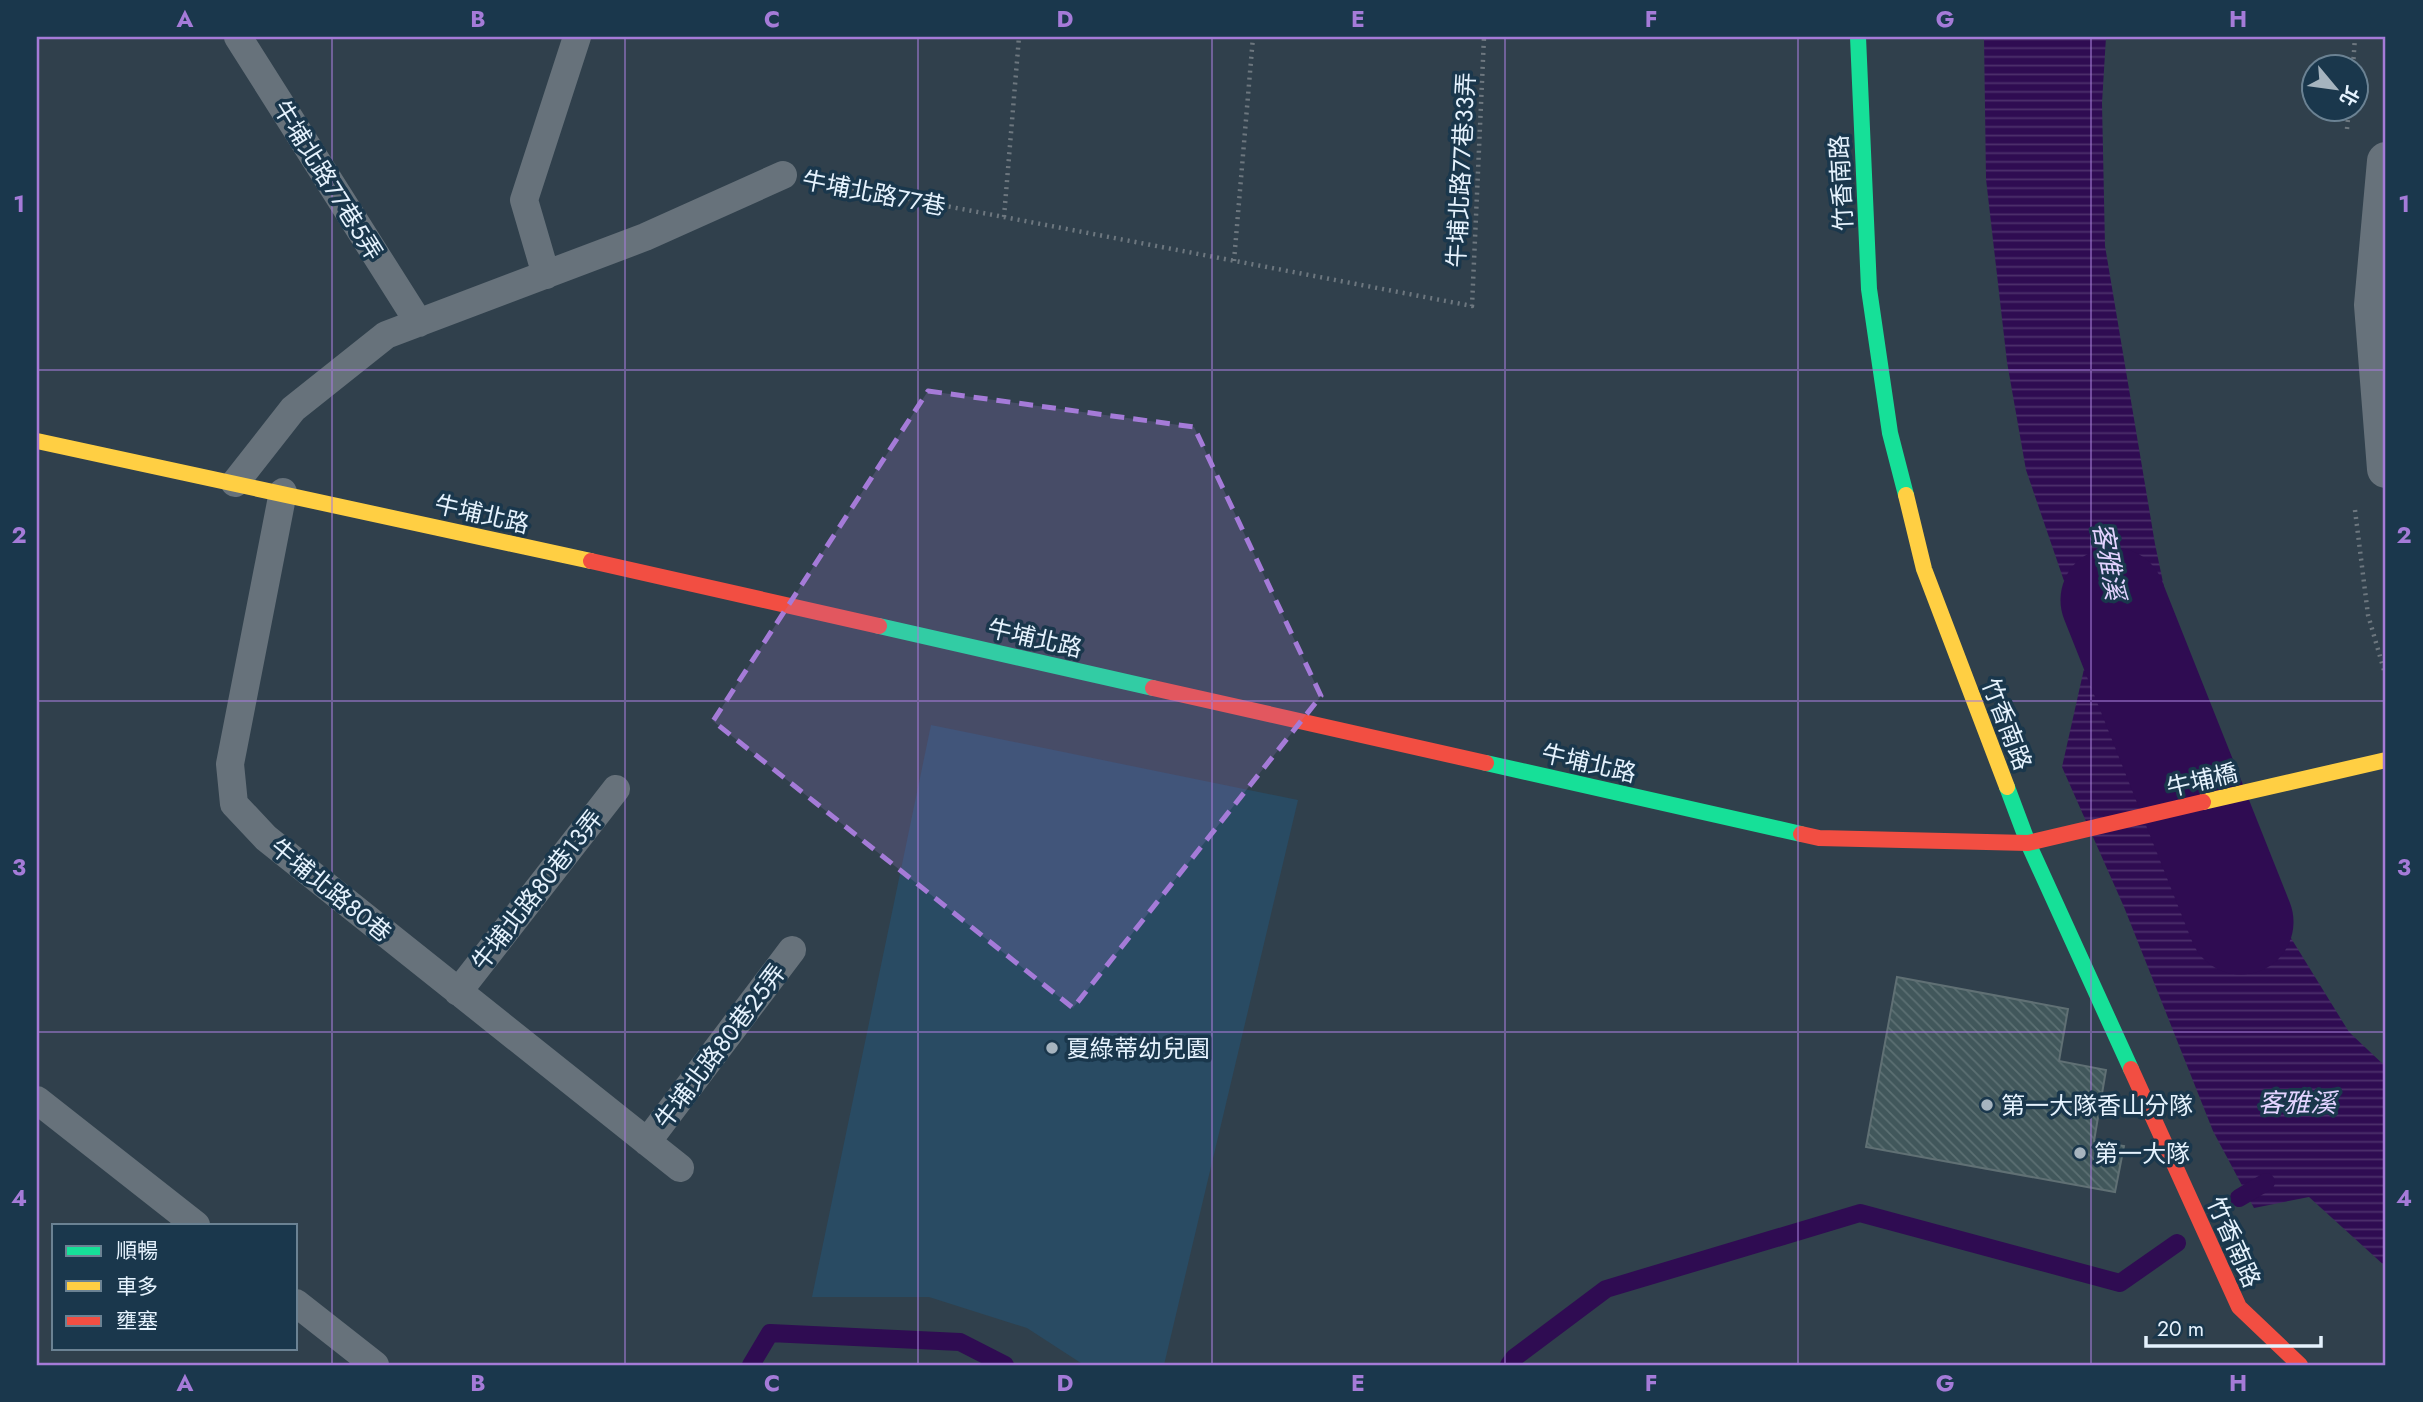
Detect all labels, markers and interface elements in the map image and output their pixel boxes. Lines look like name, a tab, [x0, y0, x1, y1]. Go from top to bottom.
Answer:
text: A	[176, 2, 194, 36]
text: B	[470, 2, 486, 36]
text: C	[764, 2, 780, 36]
text: D	[1057, 2, 1074, 36]
text: E	[1351, 2, 1365, 36]
text: F	[1645, 2, 1657, 36]
text: G	[1936, 2, 1954, 36]
text: H	[2229, 2, 2247, 36]
north arrow	[2300, 52, 2370, 122]
street label: 牛埔北路77巷33弄	[1438, 72, 1484, 268]
text: 北	[2333, 81, 2366, 111]
street label: 牛埔北路77巷5弄	[265, 93, 391, 267]
street label: 竹香南路	[1821, 134, 1861, 232]
street label: 牛埔北路77巷	[799, 162, 949, 224]
text: 1	[13, 187, 25, 221]
text: 1	[2398, 187, 2410, 221]
street label: 牛埔北路	[431, 486, 533, 542]
text: 2	[11, 518, 27, 552]
text: 2	[2396, 518, 2412, 552]
water label: 客雅溪	[2084, 519, 2135, 607]
street label: 牛埔北路	[984, 610, 1086, 666]
street label: 竹香南路	[1973, 673, 2041, 775]
street label: 牛埔北路	[1538, 735, 1640, 791]
street label: 牛埔橋	[2163, 755, 2241, 805]
street label: 牛埔北路80巷13弄	[463, 802, 611, 978]
street label: 牛埔北路80巷	[263, 830, 399, 950]
text: 3	[12, 850, 26, 884]
text: 3	[2397, 850, 2411, 884]
street label: 牛埔北路80巷25弄	[646, 956, 794, 1136]
place label: 夏綠蒂幼兒園	[1066, 1031, 1210, 1066]
marker: 夏綠蒂幼兒園	[1044, 1040, 1060, 1056]
water label: 客雅溪	[2258, 1084, 2340, 1122]
place label: 第一大隊香山分隊	[2001, 1088, 2193, 1123]
marker: 第一大隊香山分隊	[1979, 1097, 1995, 1113]
place label: 第一大隊	[2094, 1136, 2190, 1171]
marker: 第一大隊	[2072, 1145, 2088, 1161]
text: 4	[11, 1181, 27, 1215]
text: 4	[2396, 1181, 2412, 1215]
street label: 竹香南路	[2198, 1191, 2270, 1293]
legend	[52, 1224, 298, 1350]
text: 順暢	[116, 1236, 158, 1266]
text: 車多	[116, 1272, 158, 1302]
scale bar	[2146, 1304, 2322, 1348]
text: 壅塞	[116, 1306, 158, 1336]
text: 20 m	[2157, 1314, 2204, 1344]
text: A	[176, 1366, 194, 1400]
text: B	[470, 1366, 486, 1400]
text: C	[764, 1366, 780, 1400]
text: D	[1057, 1366, 1074, 1400]
text: E	[1351, 1366, 1365, 1400]
text: F	[1645, 1366, 1657, 1400]
text: G	[1936, 1366, 1954, 1400]
text: H	[2229, 1366, 2247, 1400]

